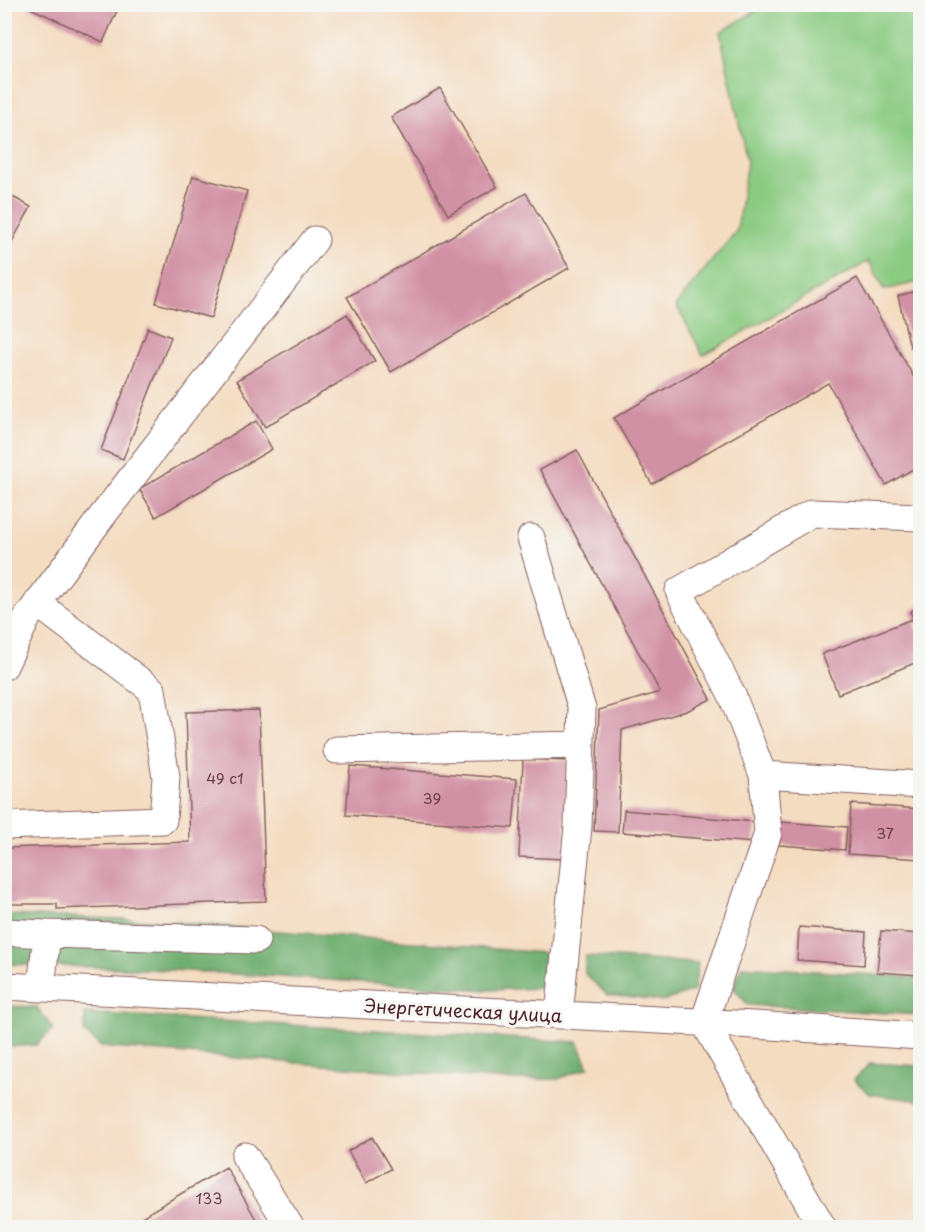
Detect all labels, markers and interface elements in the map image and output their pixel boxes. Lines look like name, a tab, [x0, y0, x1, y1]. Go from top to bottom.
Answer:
house number: 49 с1	[206, 766, 244, 789]
house number: 39	[423, 786, 441, 809]
house number: 37	[876, 821, 894, 844]
street label: Энергетическая улица	[363, 991, 564, 1029]
house number: 133	[196, 1186, 222, 1209]

